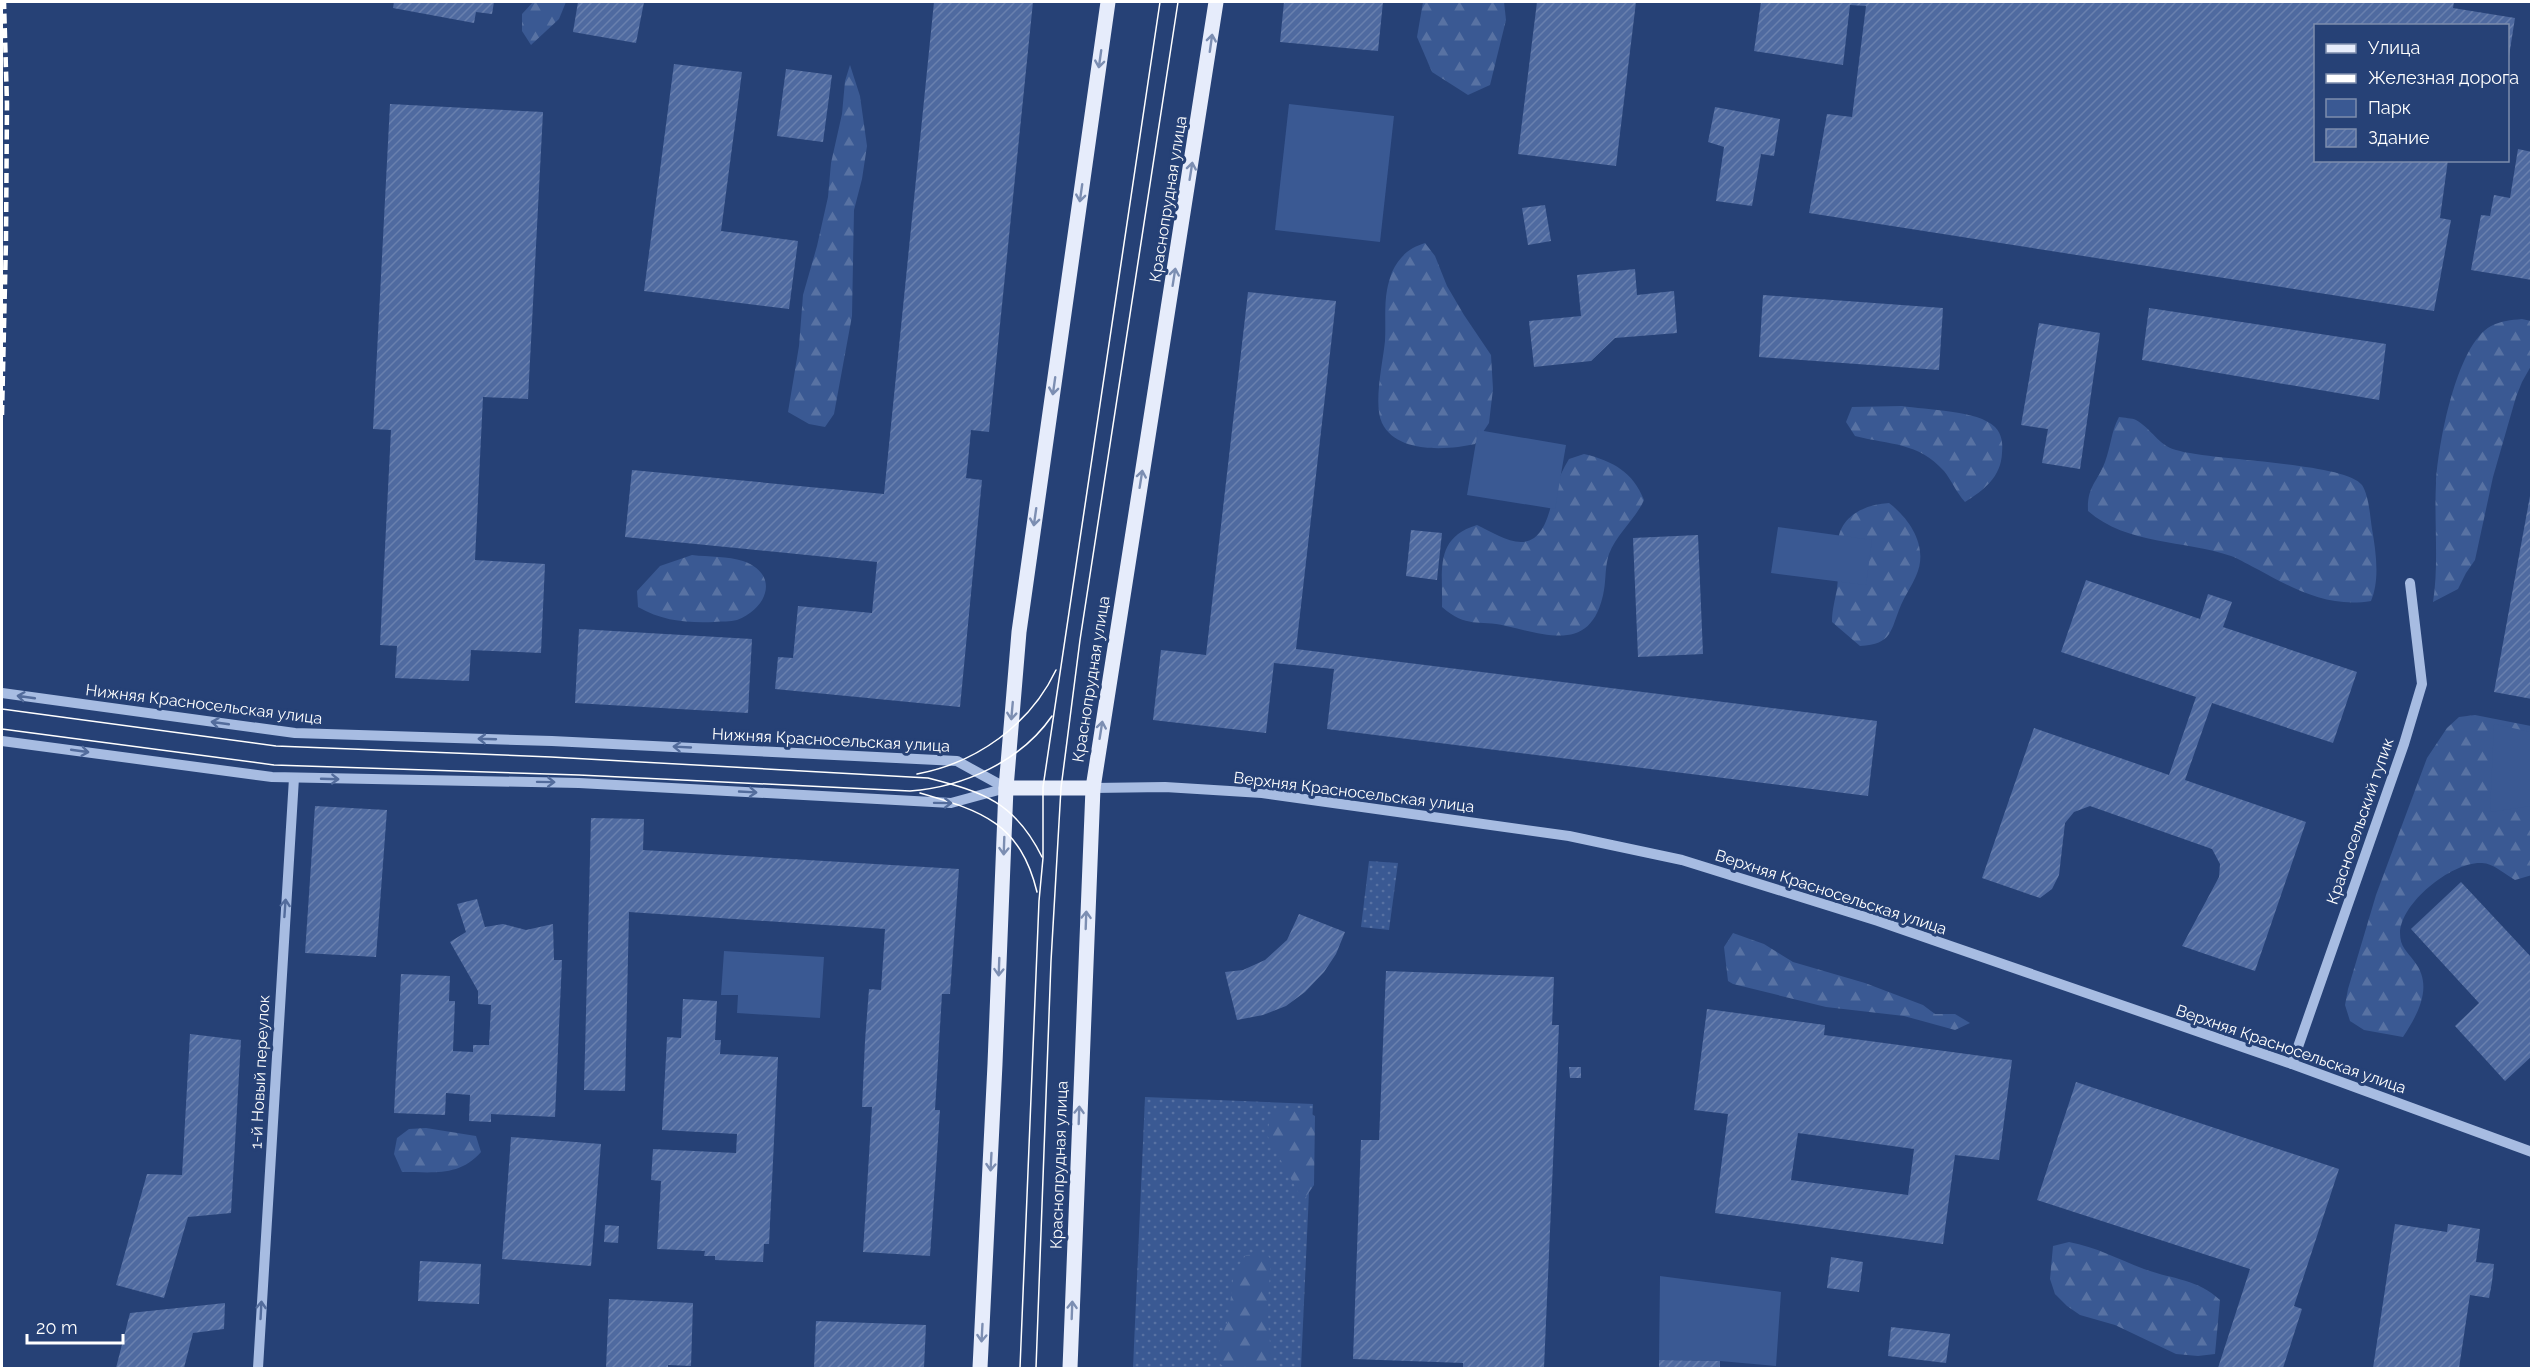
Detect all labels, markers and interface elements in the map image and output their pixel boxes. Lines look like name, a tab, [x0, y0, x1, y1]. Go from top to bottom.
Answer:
legend	[2314, 24, 2509, 162]
one-way arrow	[1205, 34, 1216, 53]
text: Улица	[2368, 37, 2420, 58]
one-way arrow	[1095, 49, 1106, 69]
text: Железная дорога	[2368, 67, 2519, 88]
text: Парк	[2368, 97, 2411, 118]
street label: Краснопрудная улица	[1145, 114, 1191, 284]
text: Здание	[2368, 127, 2430, 148]
one-way arrow	[1186, 162, 1197, 182]
one-way arrow	[1075, 183, 1086, 203]
one-way arrow	[1168, 267, 1179, 287]
one-way arrow	[1048, 376, 1059, 396]
one-way arrow	[1136, 470, 1147, 489]
one-way arrow	[1030, 507, 1041, 526]
street label: Краснопрудная улица	[1068, 594, 1114, 764]
street label: Нижняя Красносельская улица	[85, 680, 323, 728]
one-way arrow	[17, 691, 37, 702]
one-way arrow	[1006, 700, 1017, 720]
one-way arrow	[210, 718, 230, 729]
one-way arrow	[1096, 720, 1107, 740]
street label: Нижняя Красносельская улица	[712, 724, 950, 756]
one-way arrow	[477, 733, 497, 745]
street label: Красносельский тупик	[2323, 735, 2397, 907]
one-way arrow	[672, 742, 692, 753]
one-way arrow	[70, 746, 90, 757]
street label: Верхняя Красносельская улица	[1233, 768, 1475, 816]
one-way arrow	[320, 774, 340, 785]
one-way arrow	[536, 777, 556, 788]
one-way arrow	[737, 787, 757, 798]
one-way arrow	[932, 797, 952, 808]
one-way arrow	[998, 836, 1010, 856]
street label: Верхняя Красносельская улица	[1713, 846, 1949, 938]
one-way arrow	[280, 898, 291, 918]
one-way arrow	[1080, 911, 1091, 931]
one-way arrow	[994, 956, 1005, 976]
street label: 1-й Новый переулок	[246, 994, 274, 1150]
street label: Верхняя Красносельская улица	[2173, 1001, 2409, 1097]
street label: Краснопрудная улица	[1047, 1081, 1071, 1249]
one-way arrow	[1074, 1106, 1085, 1126]
one-way arrow	[985, 1151, 996, 1171]
one-way arrow	[256, 1301, 267, 1321]
one-way arrow	[1066, 1301, 1078, 1321]
scale bar	[27, 1307, 123, 1345]
text: 20 m	[36, 1317, 78, 1338]
one-way arrow	[976, 1323, 987, 1343]

